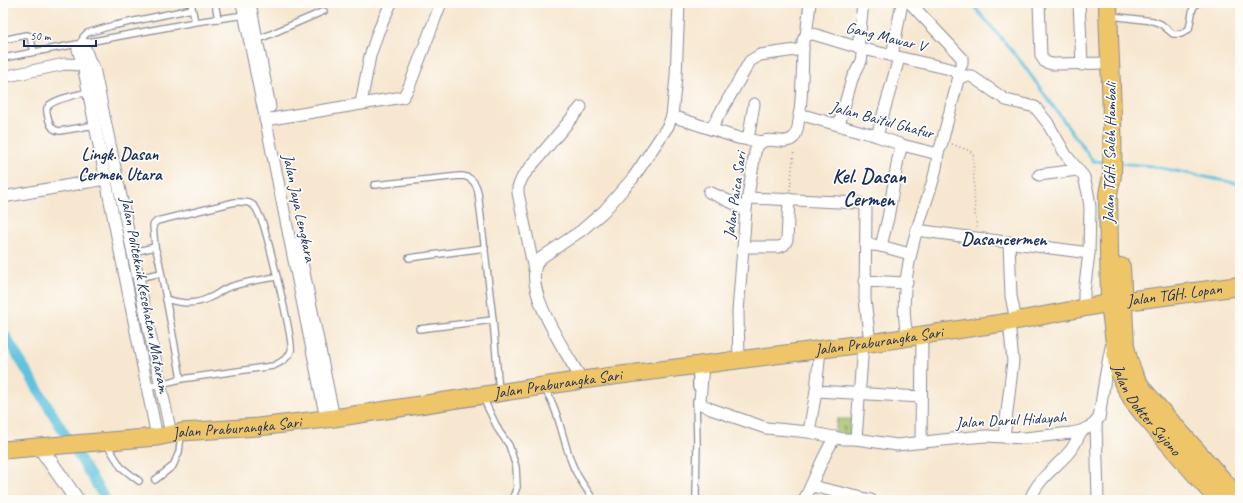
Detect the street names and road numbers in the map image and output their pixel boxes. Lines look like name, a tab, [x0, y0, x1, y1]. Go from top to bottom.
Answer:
street label: Gang Mawar V	[844, 17, 931, 57]
street label: Jalan TGH. Saleh Hambali	[1099, 80, 1121, 225]
street label: Jalan Baitul Ghafur	[828, 96, 938, 144]
street label: Jalan Paica Sari	[719, 148, 751, 241]
street label: Jalan Jaya Lengkara	[278, 151, 320, 265]
street label: Jalan Politeknik Kesehatan Mataram	[116, 194, 174, 396]
street label: Jalan TGH. Lopan	[1125, 278, 1224, 311]
street label: Jalan Praburangka Sari	[813, 322, 946, 360]
street label: Jalan Dokter Sujono	[1108, 361, 1186, 461]
street label: Jalan Praburangka Sari	[491, 365, 625, 404]
street label: Jalan Darul Hidayah	[954, 407, 1068, 433]
street label: Jalan Praburangka Sari	[170, 412, 304, 444]

